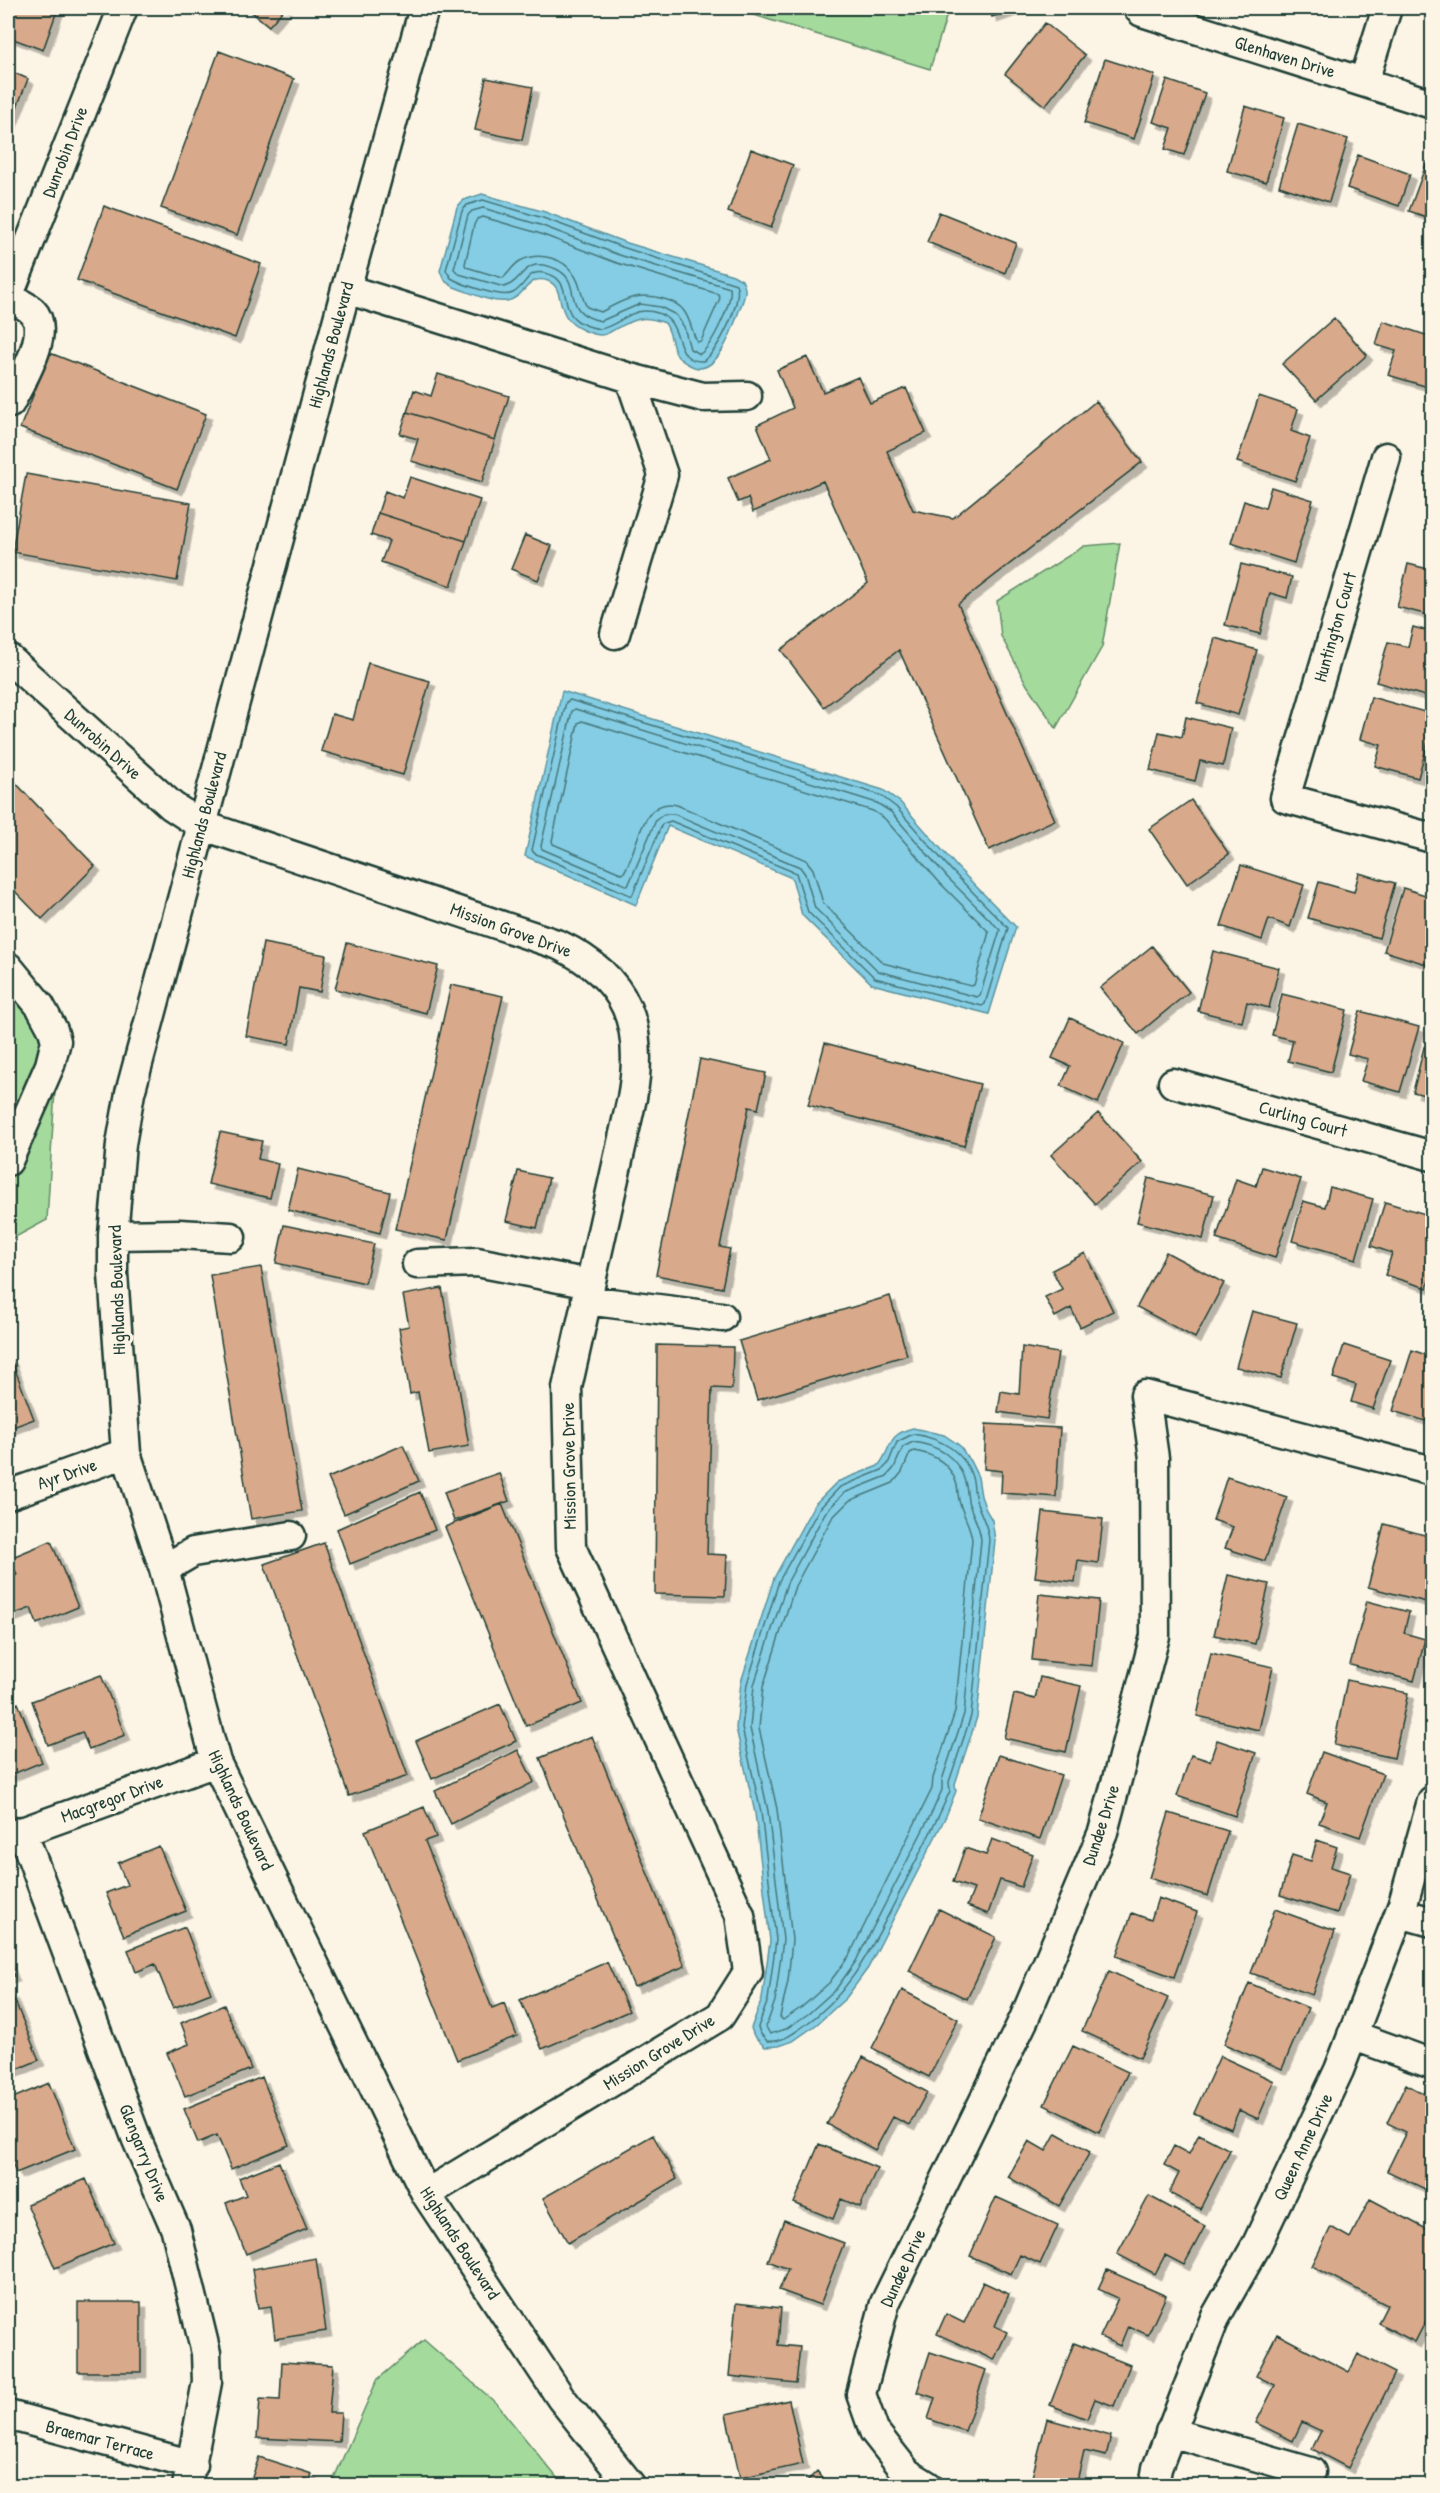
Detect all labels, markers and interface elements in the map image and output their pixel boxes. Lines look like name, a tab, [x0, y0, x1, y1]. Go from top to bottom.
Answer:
street label: Glenhaven Drive	[1232, 29, 1338, 84]
street label: Dunrobin Drive	[36, 103, 93, 201]
street label: Highlands Boulevard	[302, 279, 359, 411]
street label: Huntington Court	[1307, 568, 1362, 685]
street label: Dunrobin Drive	[59, 702, 147, 785]
street label: Highlands Boulevard	[175, 749, 232, 881]
street label: Mission Grove Drive	[447, 896, 575, 963]
street label: Curling Court	[1256, 1094, 1351, 1143]
street label: Highlands Boulevard	[102, 1225, 131, 1355]
street label: Mission Grove Drive	[555, 1402, 582, 1530]
street label: Ayr Drive	[34, 1452, 100, 1495]
street label: Highlands Boulevard	[203, 1746, 280, 1874]
street label: Macgregor Drive	[57, 1768, 166, 1829]
street label: Dundee Drive	[1076, 1781, 1125, 1868]
street label: Mission Grove Drive	[598, 2007, 719, 2096]
street label: Queen Anne Drive	[1267, 2089, 1338, 2205]
street label: Glengarry Drive	[114, 2100, 175, 2205]
street label: Highlands Boulevard	[415, 2181, 506, 2304]
street label: Dundee Drive	[874, 2225, 931, 2311]
street label: Braemar Terrace	[43, 2413, 157, 2466]

